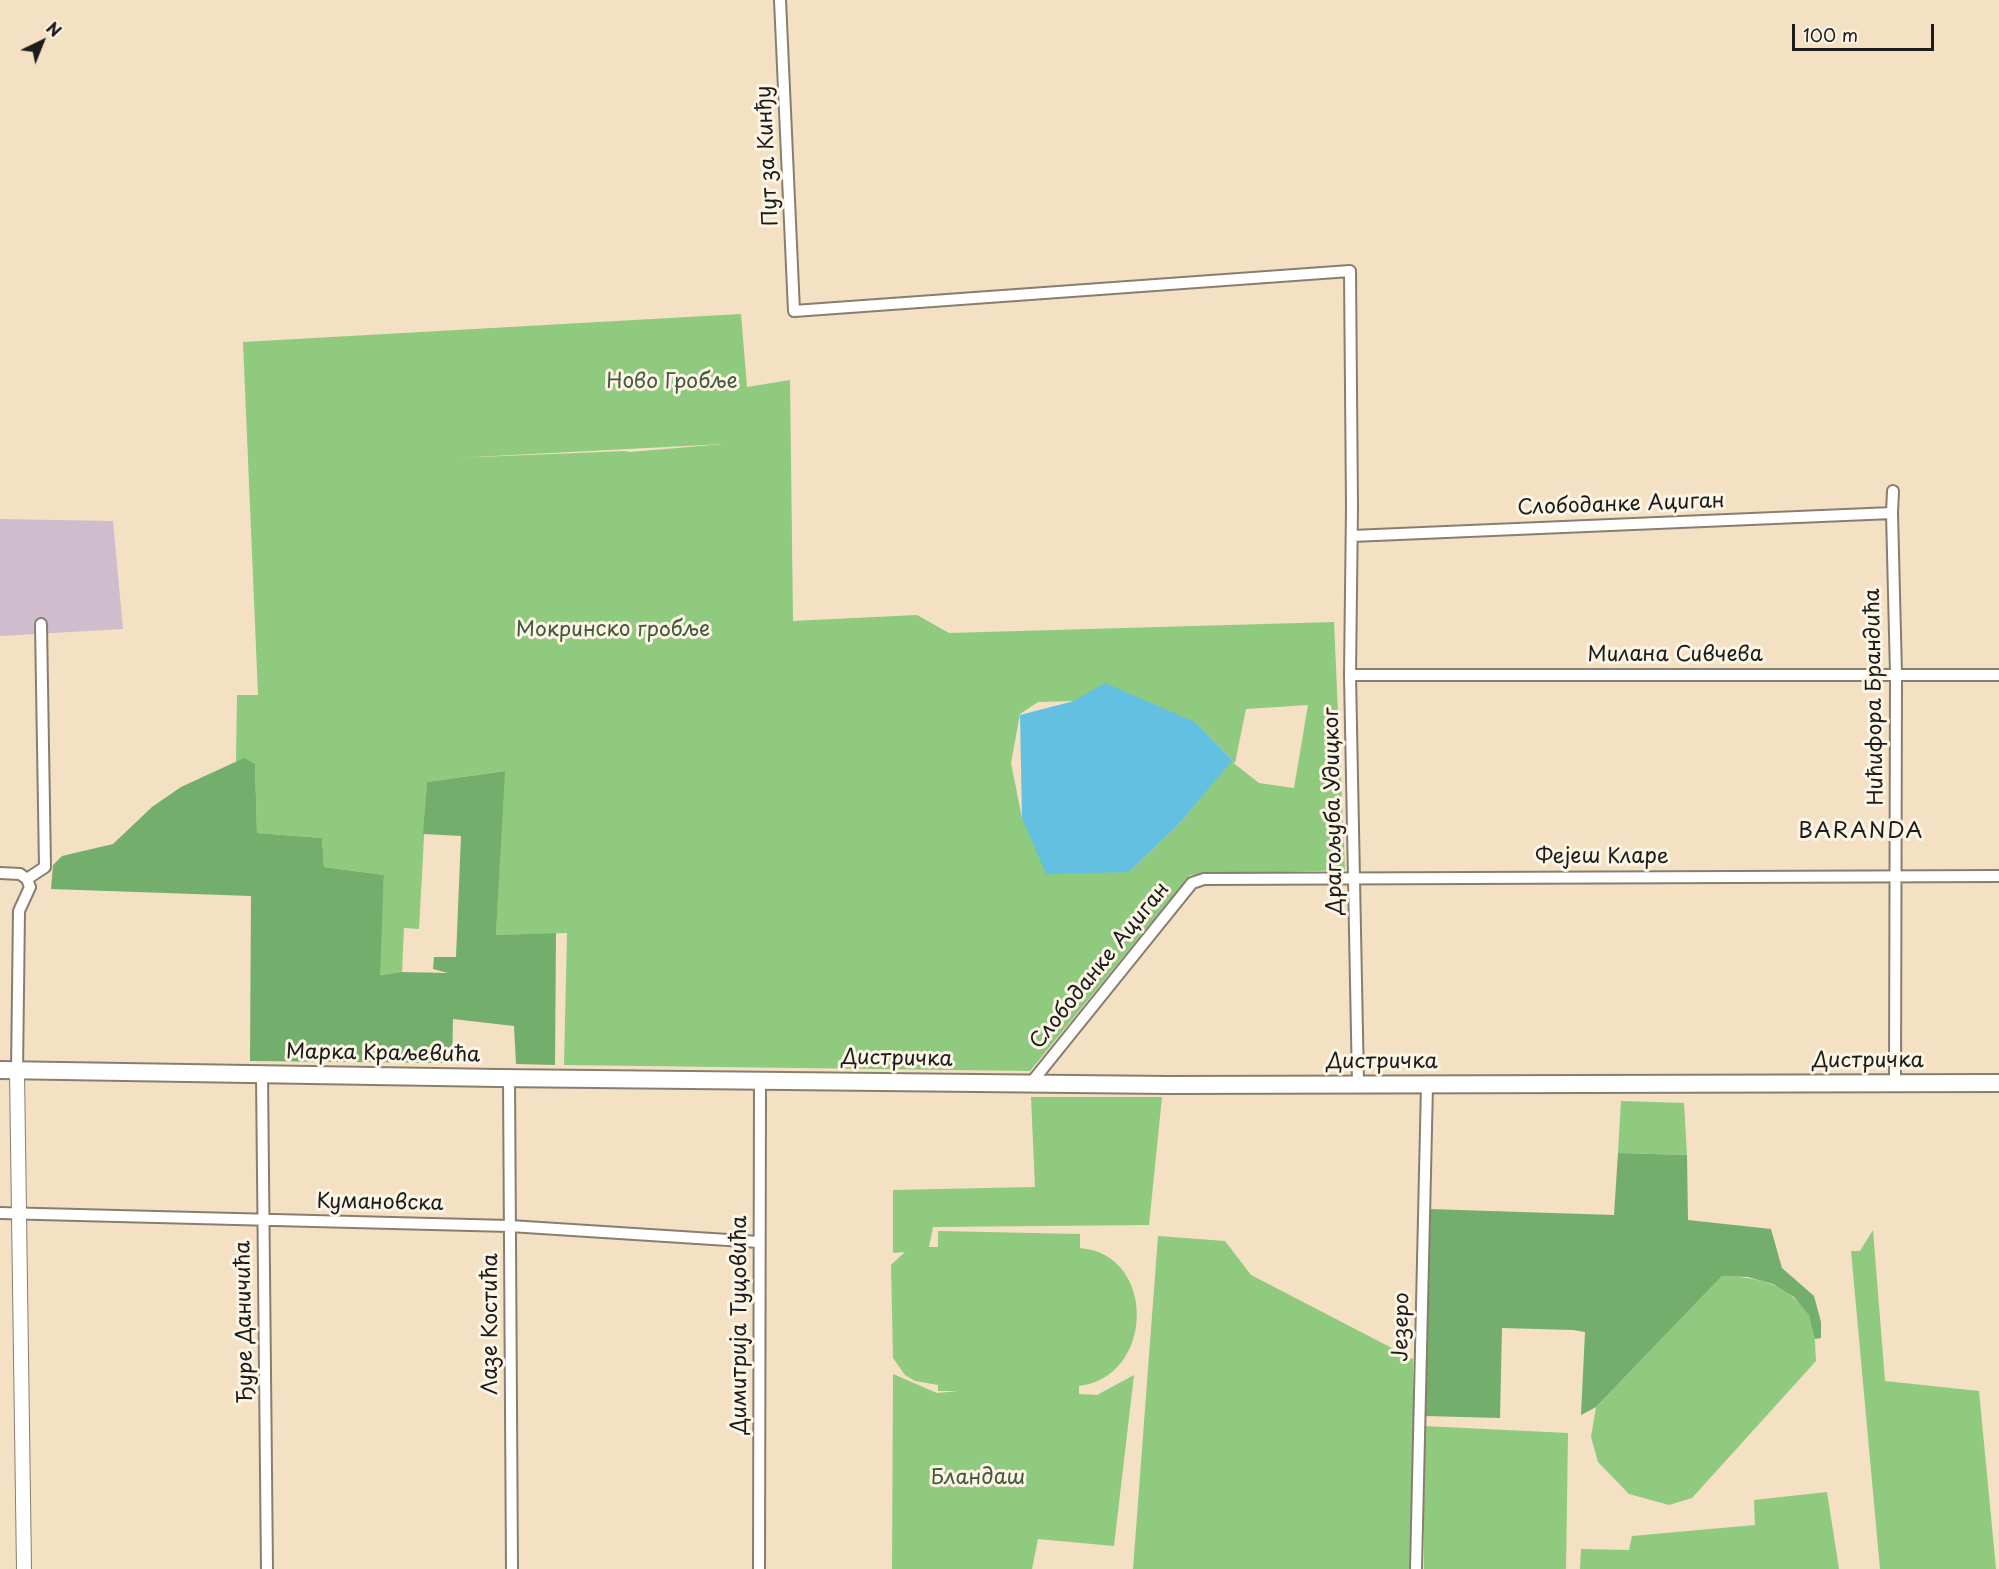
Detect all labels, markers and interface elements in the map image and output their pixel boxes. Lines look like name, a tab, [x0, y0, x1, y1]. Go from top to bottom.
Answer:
north arrow	[12, 12, 72, 72]
scale bar	[1795, 12, 1938, 50]
text: N	[41, 16, 67, 42]
text: 100 m	[1803, 21, 1858, 48]
street label: Пут за Кинђу	[752, 85, 784, 227]
park label: Ново Гробље	[606, 369, 738, 395]
street label: Слободанке Ациган	[1517, 489, 1725, 521]
street label: Нићифора Брандића	[1861, 588, 1889, 806]
park label: Мокринско гробље	[516, 617, 710, 643]
street label: Милана Сивчева	[1587, 642, 1763, 668]
street label: Драгољуба Удицког	[1320, 707, 1348, 915]
district label: BARANDA	[1798, 819, 1924, 845]
street label: Фејеш Кларе	[1535, 844, 1669, 870]
street label: Слободанке Ациган	[1025, 877, 1175, 1055]
street label: Марка Краљевића	[286, 1040, 480, 1068]
street label: Дистричка	[841, 1045, 953, 1073]
street label: Дистричка	[1812, 1048, 1924, 1074]
street label: Дистричка	[1326, 1049, 1438, 1075]
street label: Кумановска	[316, 1189, 444, 1217]
street label: Димитрија Туцовића	[727, 1216, 753, 1434]
street label: Ђуре Даничића	[231, 1240, 259, 1404]
street label: Лазе Костића	[478, 1253, 504, 1395]
street label: Језеро	[1389, 1292, 1415, 1362]
park label: Бландаш	[931, 1465, 1025, 1491]

